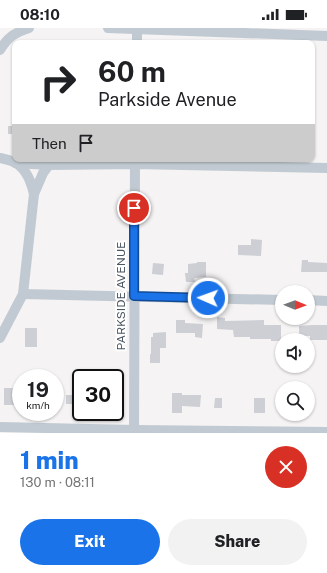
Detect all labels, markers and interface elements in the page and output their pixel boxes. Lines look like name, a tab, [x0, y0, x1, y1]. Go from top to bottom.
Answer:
text: 08:10	[20, 6, 60, 23]
text: 60 m	[98, 55, 166, 88]
icon: right	[32, 56, 84, 108]
text: Parkside Avenue	[98, 89, 237, 110]
icon: arrive	[75, 132, 97, 154]
text: Then	[32, 135, 67, 152]
pin	[117, 191, 151, 225]
icon: arrive	[123, 197, 145, 219]
street label: PARKSIDE AVENUE	[114, 241, 128, 351]
position arrow	[187, 277, 229, 319]
north arrow	[275, 285, 315, 325]
map controls	[275, 285, 315, 421]
button: sound	[275, 333, 315, 373]
speed limit sign: 30	[72, 369, 124, 421]
text: 19	[27, 378, 49, 402]
button: search	[275, 381, 315, 421]
text: km/h	[26, 399, 50, 411]
text: 1 min	[20, 446, 79, 474]
button: close	[265, 446, 307, 488]
text: 130 m · 08:11	[20, 475, 95, 490]
button: Exit	[20, 519, 160, 565]
button: Share	[168, 519, 307, 565]

